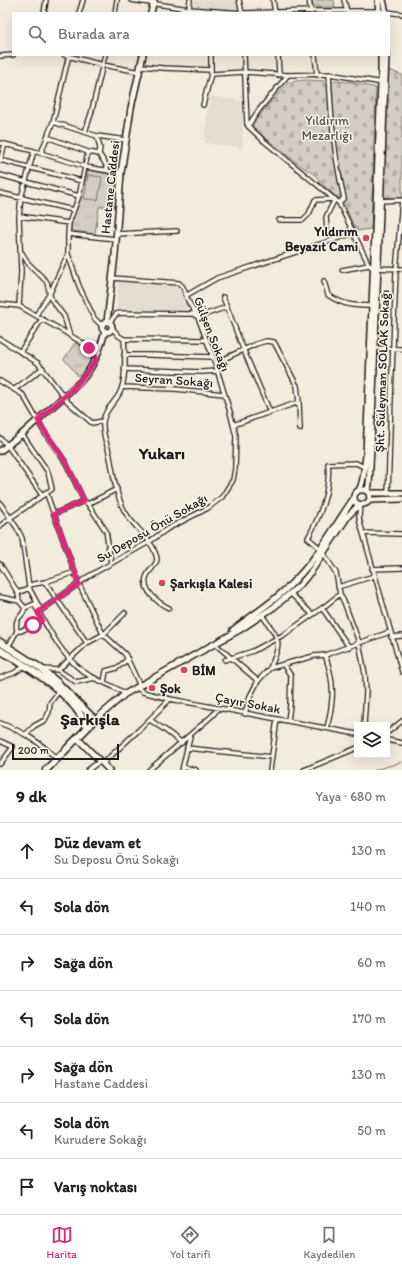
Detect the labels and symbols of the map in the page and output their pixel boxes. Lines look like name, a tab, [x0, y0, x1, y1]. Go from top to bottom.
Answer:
park label: Yıldırım Mezarlığı	[302, 113, 352, 143]
street label: Hastane Caddesi	[98, 139, 122, 235]
place label: Yıldırım Beyazıt Cami	[285, 224, 358, 255]
marker: Yıldırım Beyazıt Cami	[361, 233, 371, 243]
street label: Şht. Süleyman SOLAK Sokağı	[372, 289, 392, 453]
street label: Gülşen Sokağı	[191, 294, 233, 374]
route end	[80, 339, 98, 357]
street label: Seyran Sokağı	[134, 370, 214, 390]
district label: Yukarı	[138, 443, 185, 463]
street label: Su Deposu Önü Sokağı	[94, 490, 210, 566]
place label: Şarkışla Kalesi	[170, 576, 252, 592]
marker: Şarkışla Kalesi	[157, 578, 167, 588]
route start	[24, 616, 42, 634]
place label: BİM	[192, 663, 216, 678]
marker: BİM	[179, 665, 189, 675]
place label: Şok	[160, 681, 181, 697]
marker: Şok	[147, 683, 157, 693]
street label: Çayır Sokak	[214, 689, 282, 717]
district label: Şarkışla	[60, 709, 120, 730]
scale bar	[12, 742, 119, 761]

